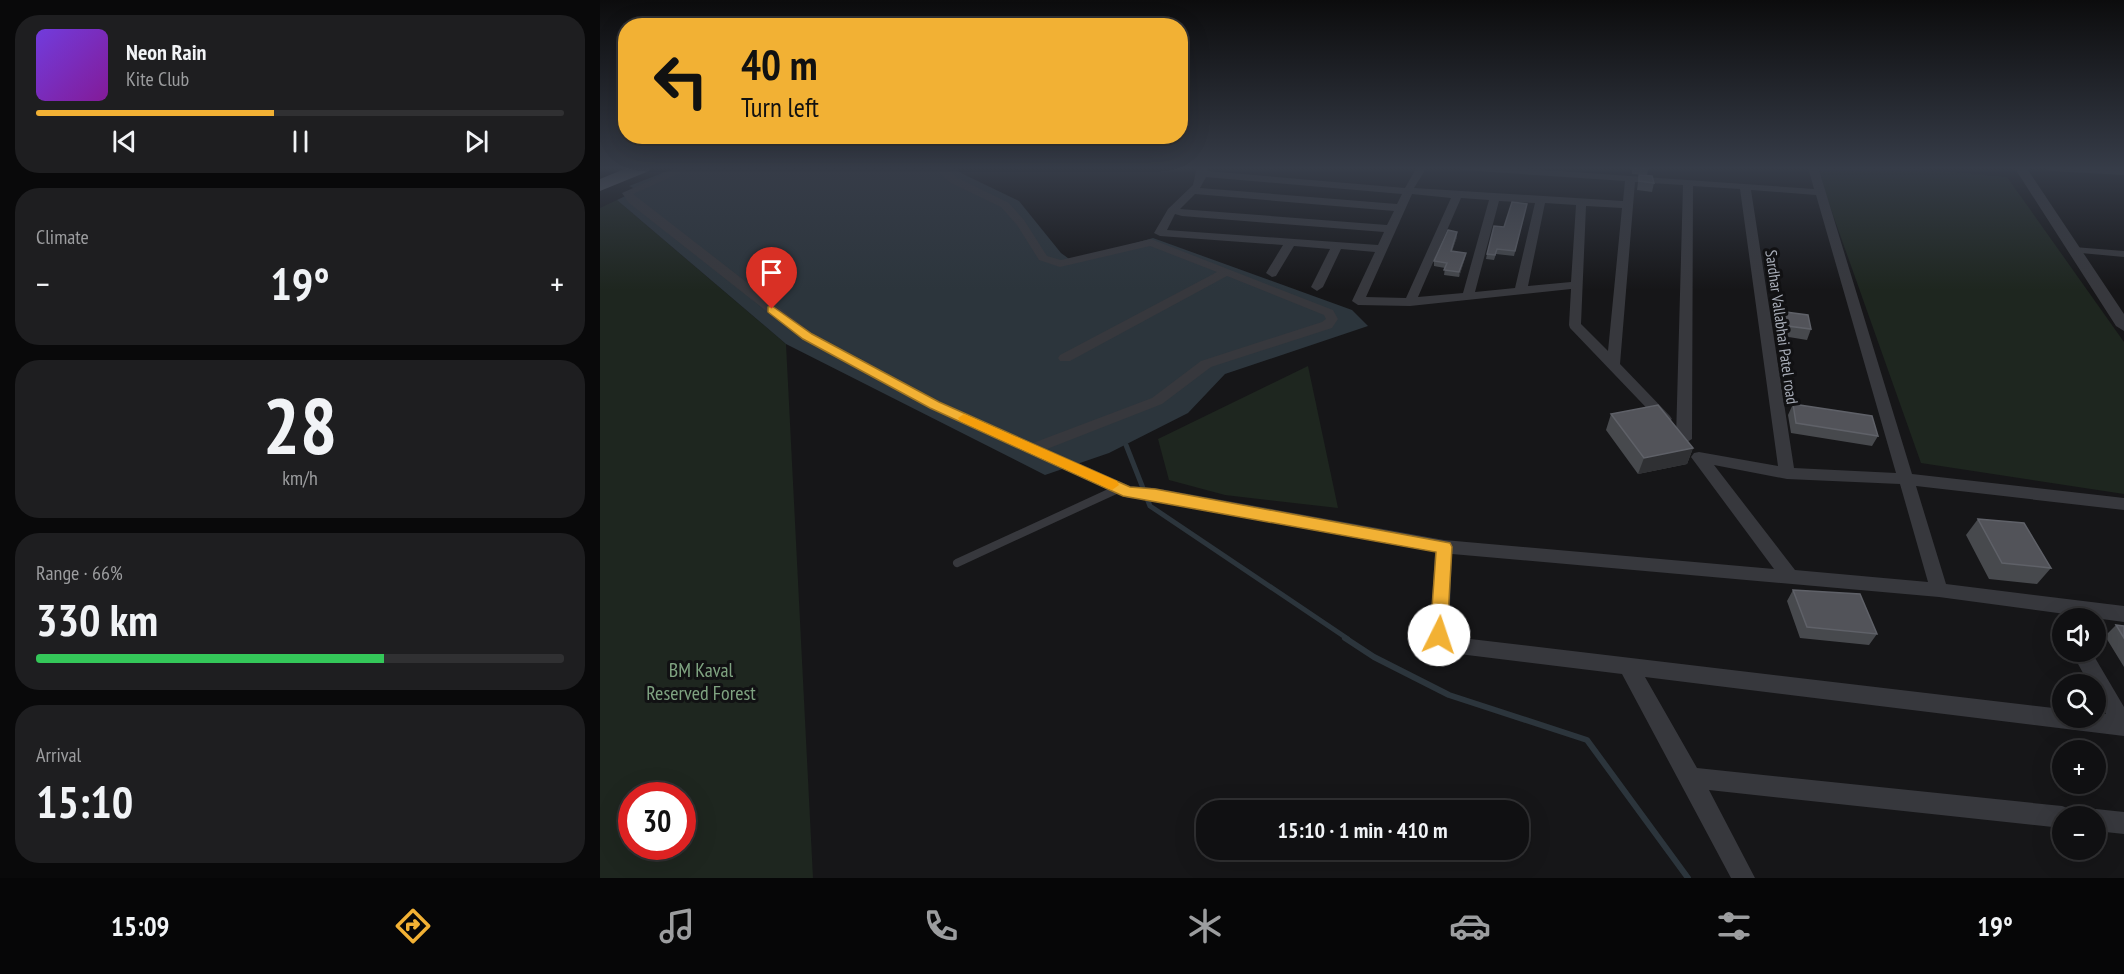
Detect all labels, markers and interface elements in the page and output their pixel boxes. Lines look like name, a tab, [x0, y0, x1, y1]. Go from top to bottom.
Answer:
text: 40 m	[741, 37, 818, 92]
text: Neon Rain	[126, 38, 206, 66]
icon: left	[642, 42, 720, 120]
text: Kite Club	[126, 66, 189, 92]
text: Turn left	[741, 90, 819, 124]
icon: previous	[108, 125, 141, 158]
icon: pause	[284, 125, 317, 158]
icon: next	[460, 125, 493, 158]
text: Climate	[36, 224, 89, 250]
pin	[746, 247, 797, 309]
street label: Sardhar Vallabhai Patel road	[1761, 249, 1803, 405]
text: 19°	[270, 254, 330, 312]
icon: arrive	[755, 256, 788, 289]
text: −	[36, 262, 50, 305]
text: +	[550, 262, 564, 305]
text: 28	[263, 375, 337, 476]
text: km/h	[282, 465, 318, 491]
text: Range · 66%	[36, 560, 123, 586]
text: 330 km	[36, 590, 158, 648]
position arrow	[1407, 603, 1471, 667]
map controls	[2052, 608, 2106, 860]
button: sound	[2052, 608, 2106, 662]
park label: BM Kaval Reserved Forest	[646, 657, 756, 706]
button: search	[2052, 674, 2106, 728]
button: +	[2052, 740, 2106, 794]
text: Arrival	[36, 742, 81, 768]
text: 15:10	[36, 772, 133, 830]
speed limit sign: 30	[618, 782, 696, 860]
button: −	[2052, 806, 2106, 860]
text: 15:10 · 1 min · 410 m	[1277, 816, 1448, 844]
icon: directions	[392, 905, 434, 947]
icon: music	[656, 905, 698, 947]
icon: phone	[920, 905, 962, 947]
icon: climate	[1184, 905, 1226, 947]
icon: car	[1449, 905, 1491, 947]
icon: filters	[1713, 905, 1755, 947]
text: 15:09	[111, 909, 170, 943]
text: 19°	[1977, 909, 2013, 943]

